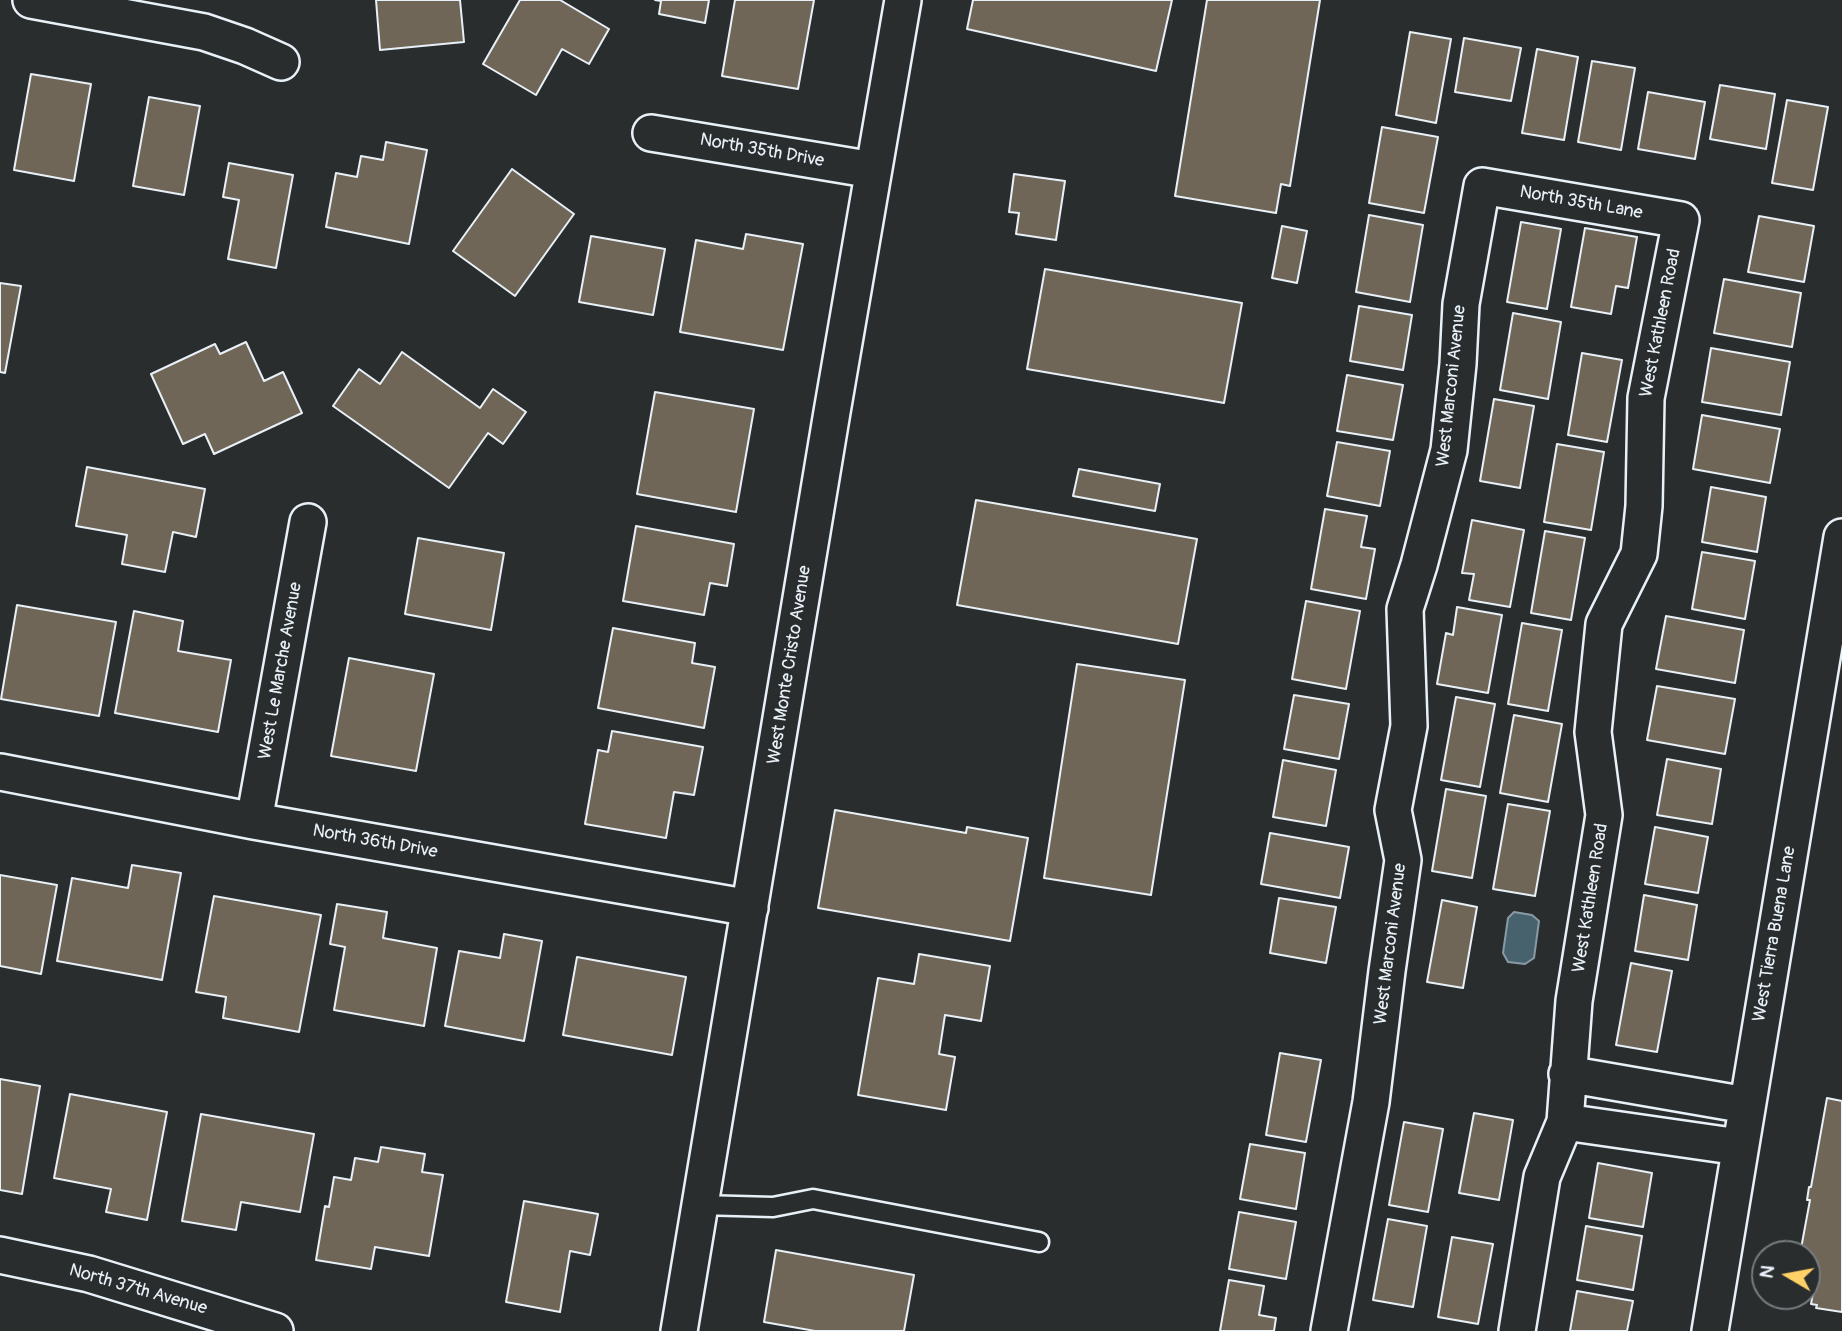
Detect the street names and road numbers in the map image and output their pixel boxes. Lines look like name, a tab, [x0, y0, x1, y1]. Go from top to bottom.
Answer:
street label: North 35th Drive	[698, 129, 826, 173]
street label: North 35th Lane	[1518, 182, 1644, 224]
street label: West Kathleen Road	[1636, 247, 1686, 399]
street label: West Marconi Avenue	[1433, 304, 1471, 468]
street label: West Monte Cristo Avenue	[764, 564, 816, 766]
street label: West Le Marche Avenue	[255, 581, 307, 761]
street label: North 36th Drive	[311, 820, 439, 864]
street label: West Kathleen Road	[1569, 822, 1613, 974]
street label: West Tierra Buena Lane	[1749, 845, 1801, 1023]
street label: West Marconi Avenue	[1370, 862, 1412, 1026]
street label: North 37th Avenue	[67, 1260, 209, 1320]

